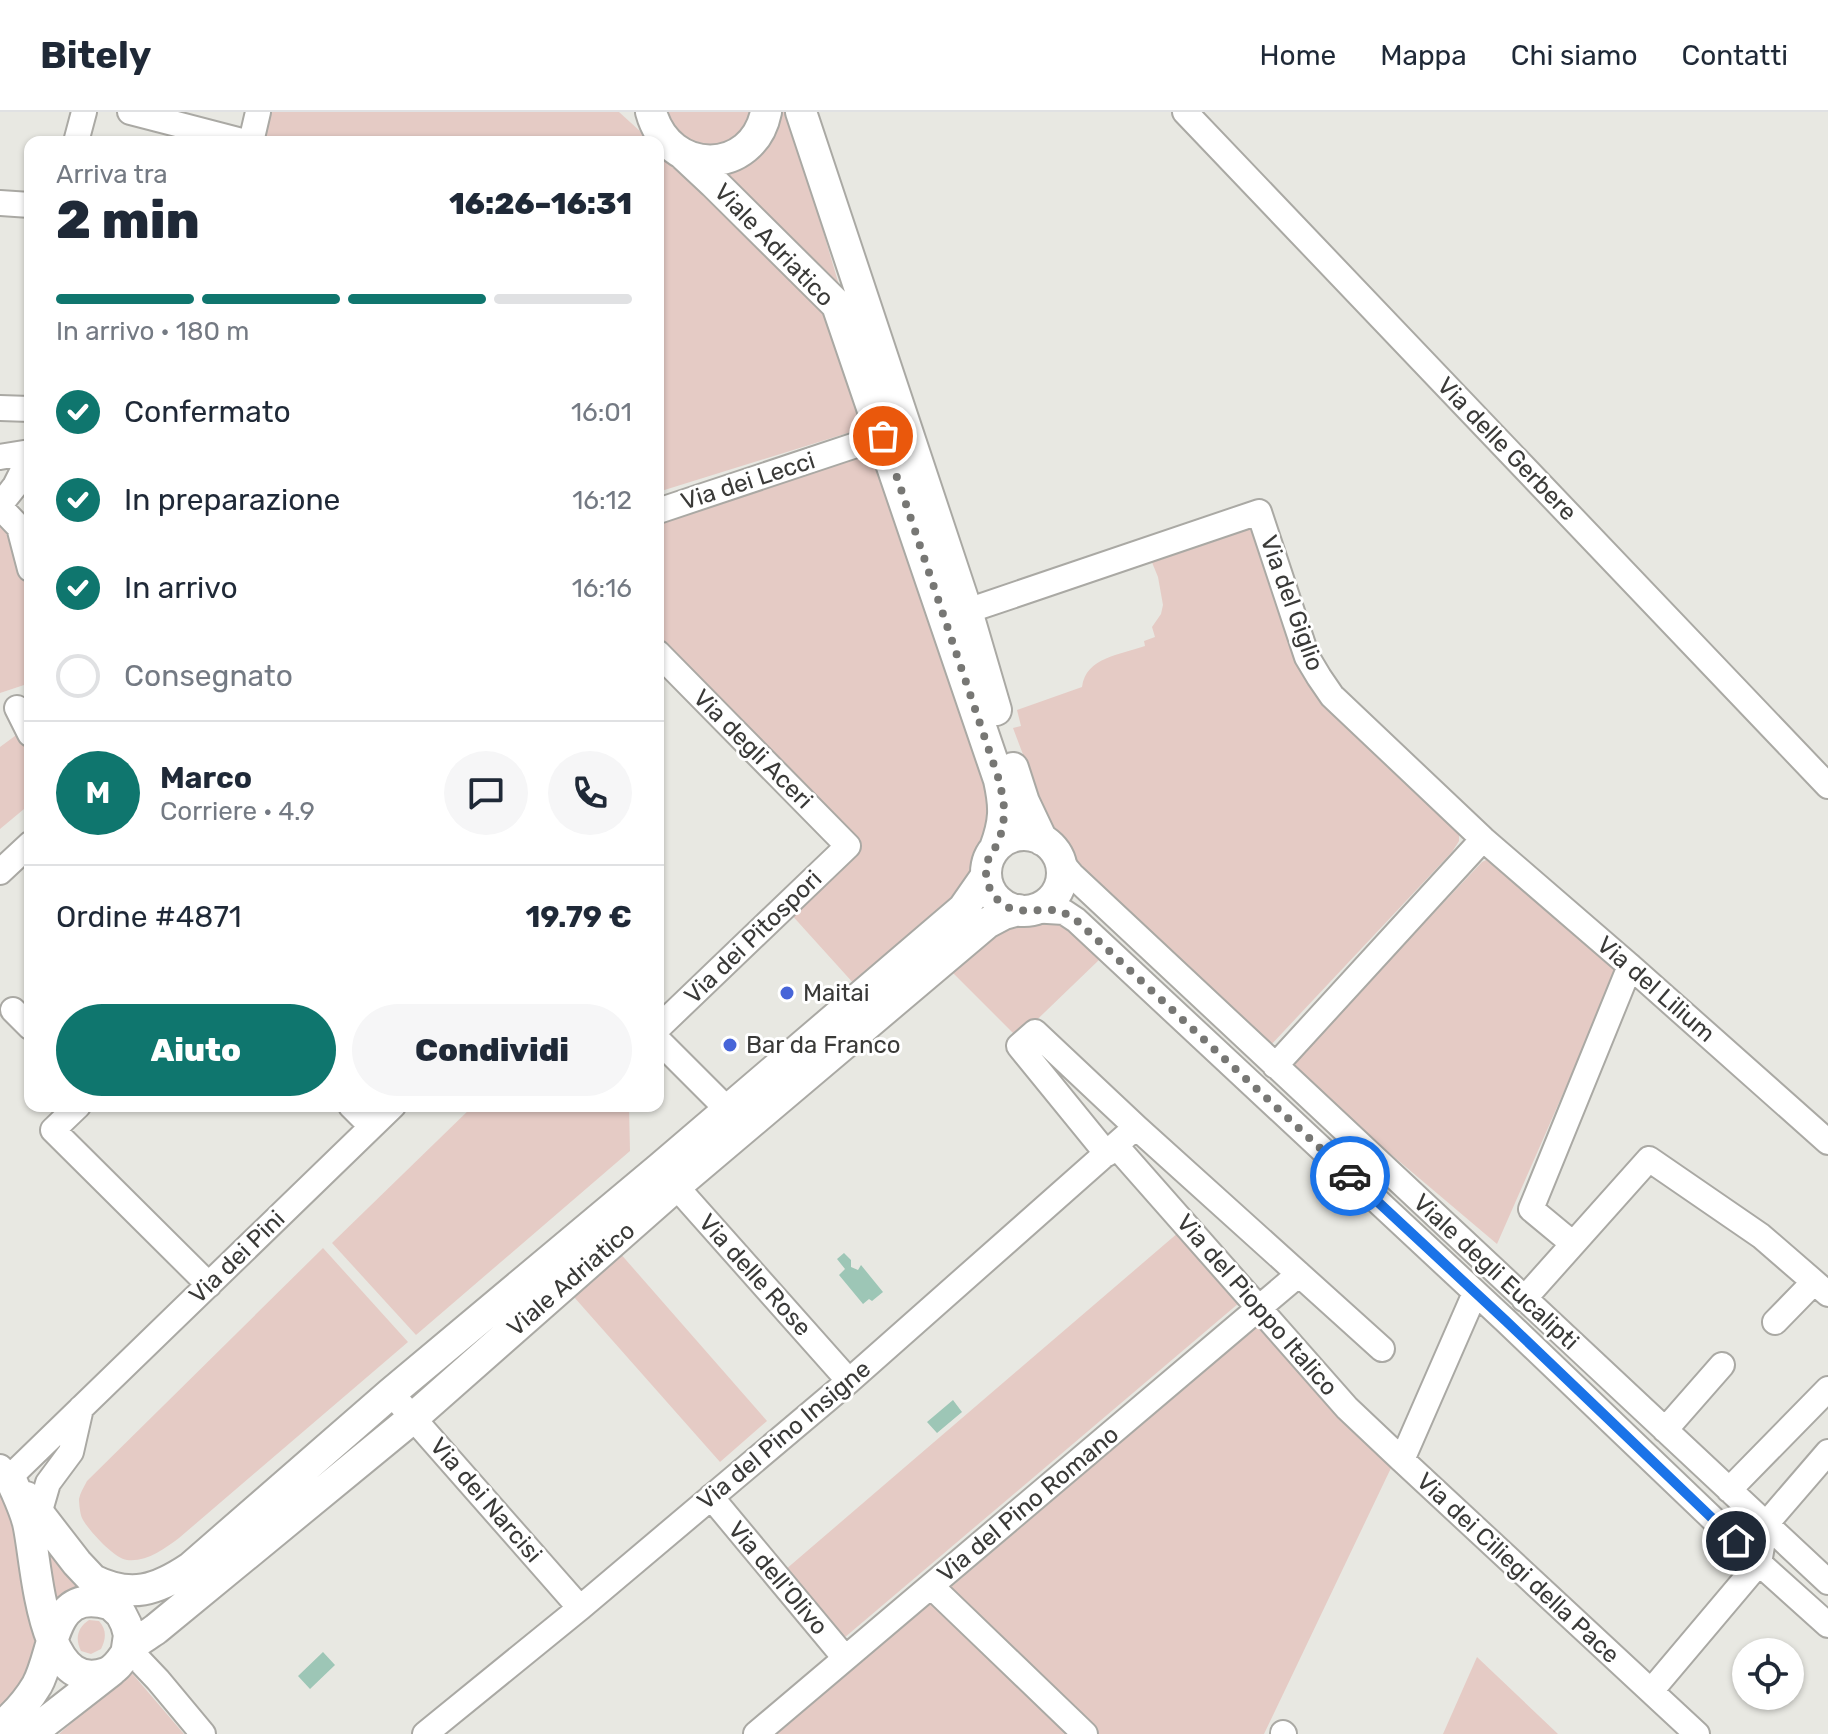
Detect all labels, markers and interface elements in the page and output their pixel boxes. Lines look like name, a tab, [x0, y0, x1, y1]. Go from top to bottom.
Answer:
text: Bitely	[40, 32, 152, 78]
text: Home	[1260, 39, 1336, 72]
text: Mappa	[1380, 39, 1467, 72]
text: Chi siamo	[1511, 39, 1638, 72]
text: Contatti	[1682, 39, 1788, 72]
text: Arriva tra	[56, 159, 168, 190]
street label: Viale Adriatico	[708, 178, 840, 312]
text: 16:26–16:31	[449, 186, 632, 222]
text: 2 min	[56, 189, 200, 251]
text: In arrivo · 180 m	[56, 316, 249, 347]
street label: Via delle Gerbere	[1432, 372, 1582, 526]
icon: check	[56, 390, 100, 434]
text: Confermato	[124, 394, 291, 430]
text: 16:01	[571, 397, 632, 428]
pin	[849, 402, 917, 470]
icon: bag	[861, 414, 905, 458]
street label: Via dei Lecci	[678, 446, 818, 516]
icon: check	[56, 478, 100, 522]
text: In preparazione	[124, 482, 340, 518]
text: 16:12	[572, 485, 632, 516]
street label: Via del Giglio	[1255, 532, 1329, 674]
icon: check	[56, 566, 100, 610]
text: In arrivo	[124, 570, 238, 606]
text: 16:16	[572, 573, 632, 604]
text: Consegnato	[124, 658, 293, 694]
street label: Via degli Aceri	[688, 684, 818, 814]
button: chat	[444, 751, 528, 835]
button: phone	[548, 751, 632, 835]
text: Marco	[160, 760, 252, 796]
text: M	[86, 775, 110, 811]
text: Corriere · 4.9	[160, 796, 315, 827]
street label: Via dei Pitospori	[679, 865, 827, 1009]
text: Ordine #4871	[56, 899, 242, 935]
text: 19.79 €	[525, 899, 632, 935]
street label: Via del Lilium	[1591, 930, 1721, 1048]
place label: Maitai	[803, 979, 870, 1007]
marker: Maitai	[778, 984, 796, 1002]
button: Aiuto	[56, 1004, 336, 1096]
button: Condividi	[352, 1004, 632, 1096]
place label: Bar da Franco	[746, 1031, 901, 1059]
marker: Bar da Franco	[721, 1036, 739, 1054]
courier	[1310, 1136, 1390, 1216]
icon: car	[1328, 1154, 1372, 1198]
street label: Viale degli Eucalipti	[1408, 1188, 1584, 1356]
street label: Via dei Pini	[184, 1205, 290, 1309]
street label: Via delle Rose	[693, 1208, 817, 1342]
street label: Via del Pioppo Italico	[1171, 1209, 1343, 1401]
street label: Viale Adriatico	[502, 1216, 640, 1342]
street label: Via del Pino Insigne	[692, 1355, 876, 1515]
street label: Via del Pino Romano	[932, 1420, 1124, 1588]
street label: Via dei Narcisi	[424, 1432, 548, 1568]
street label: Via dei Ciliegi della Pace	[1411, 1467, 1625, 1669]
pin	[1702, 1507, 1770, 1575]
street label: Via dell'Olivo	[722, 1515, 834, 1641]
icon: home	[1714, 1519, 1758, 1563]
map controls	[1732, 1638, 1804, 1710]
button: locate	[1732, 1638, 1804, 1710]

